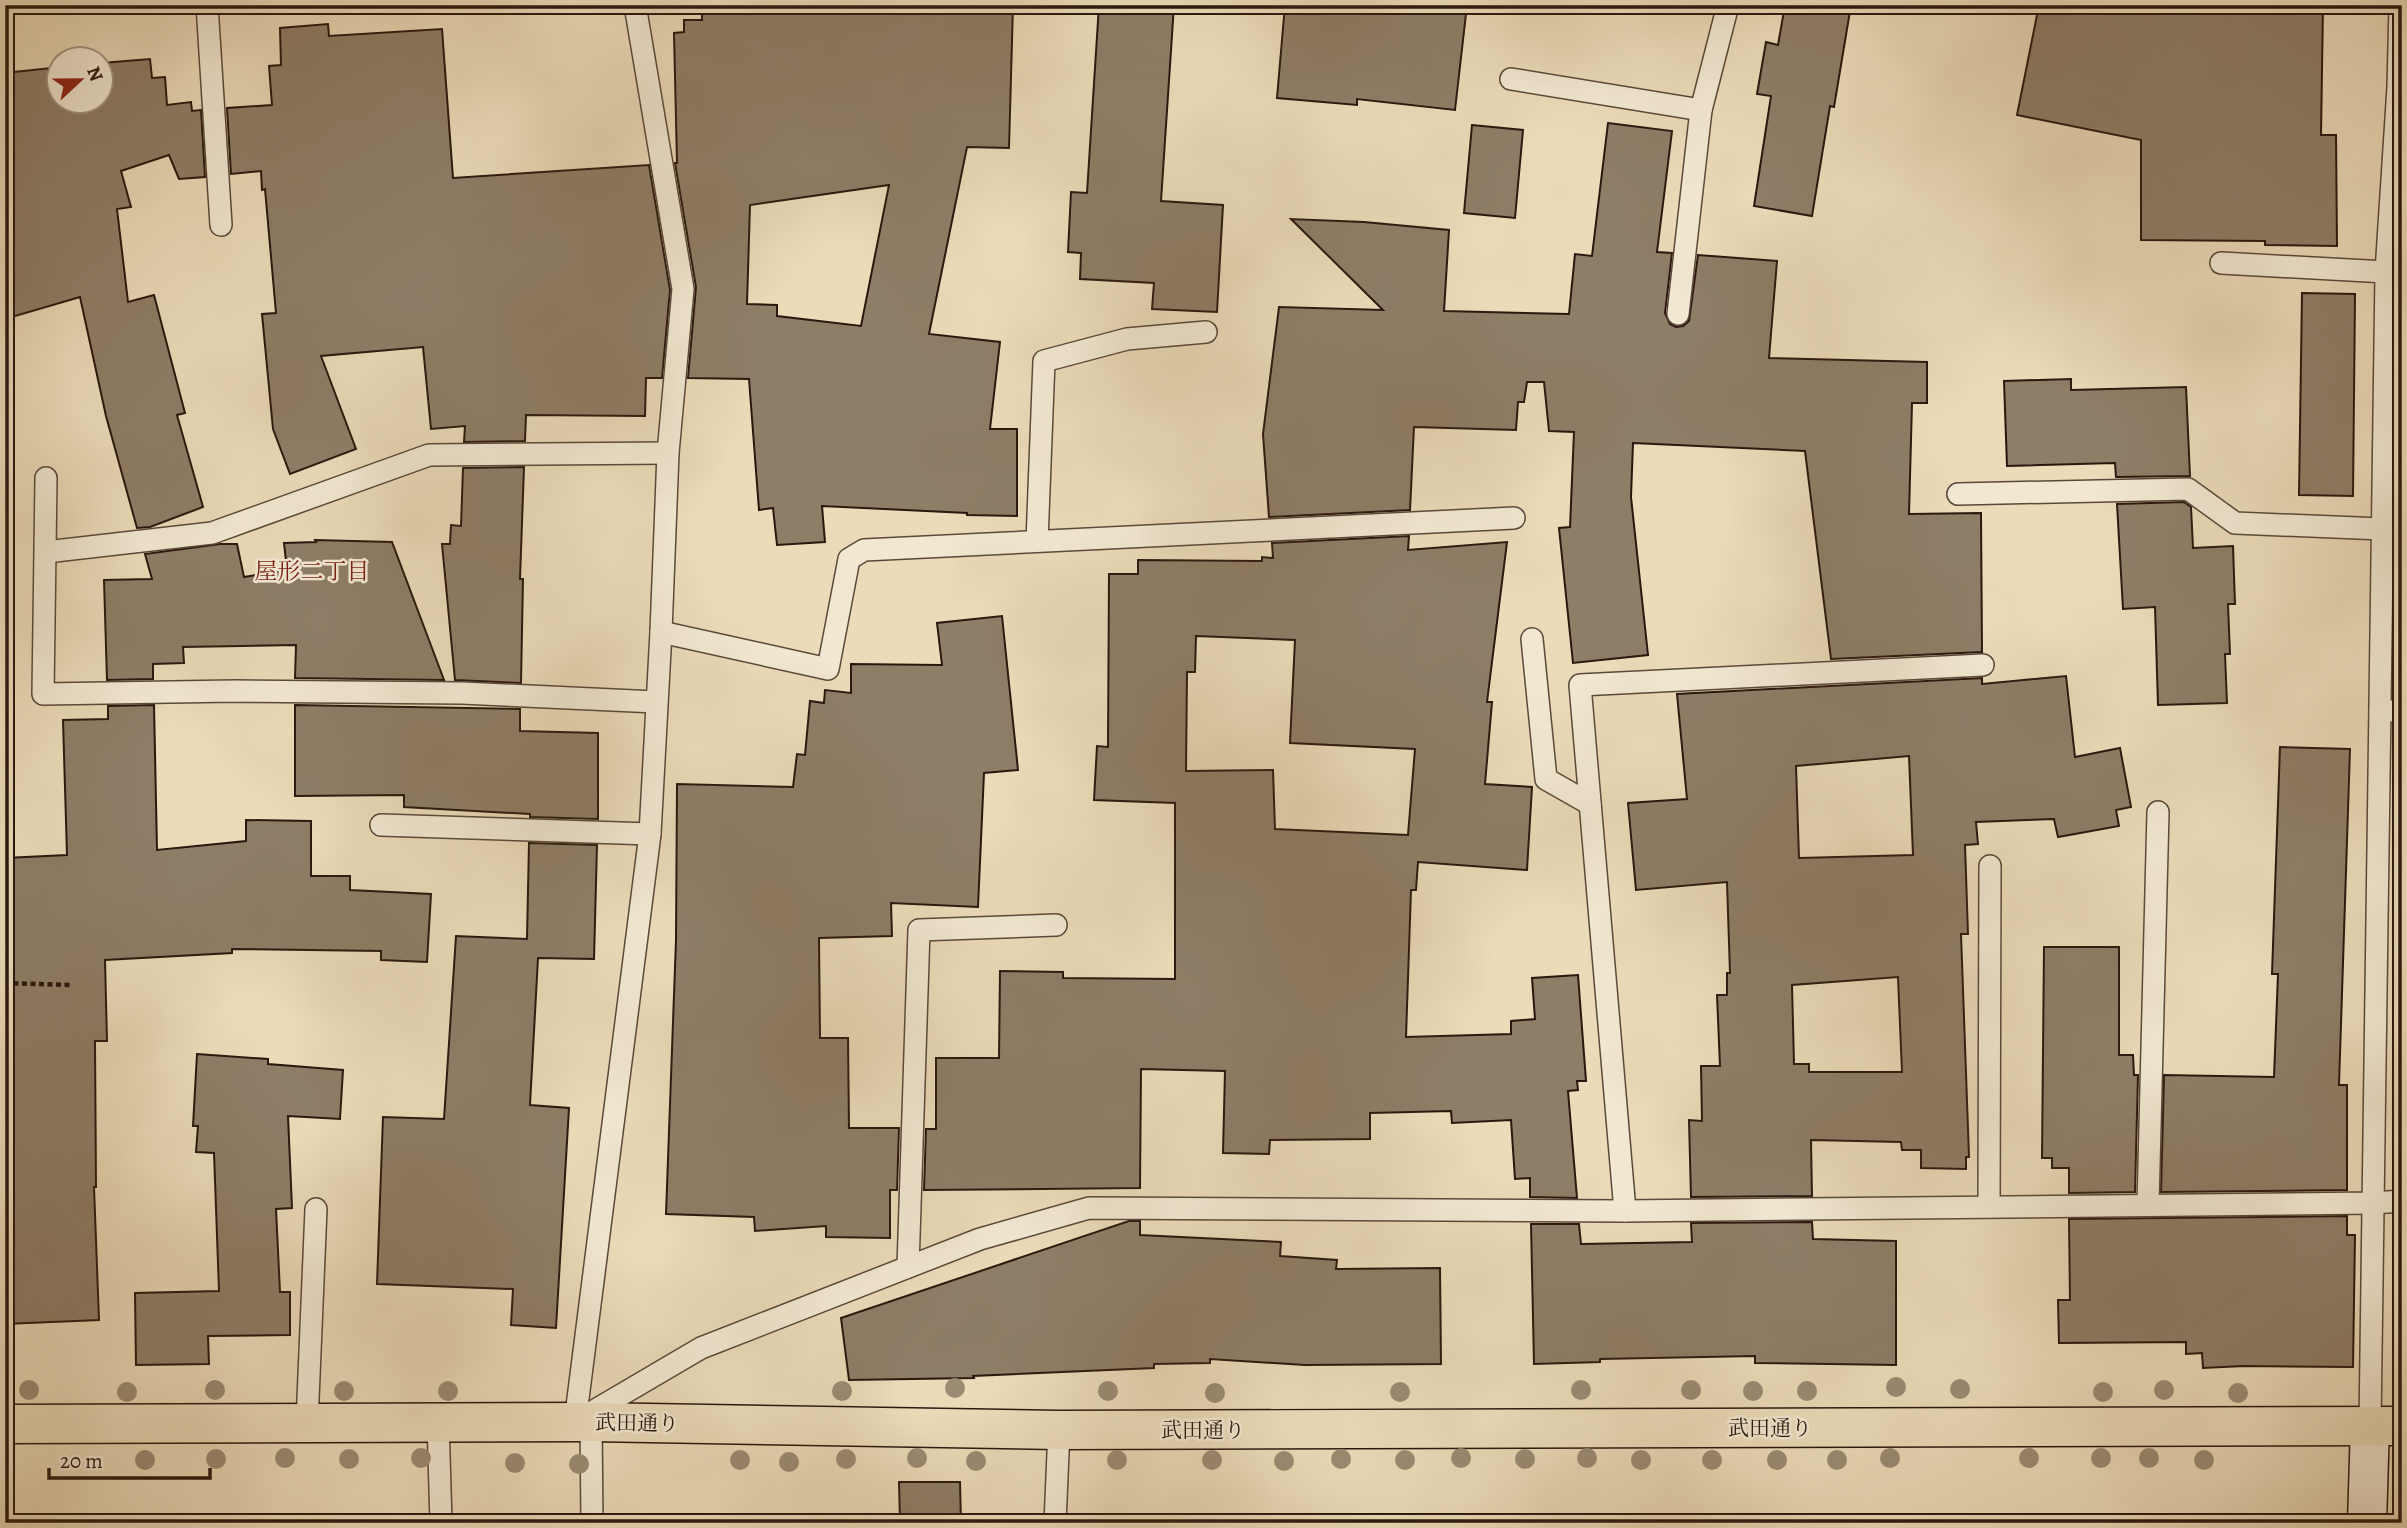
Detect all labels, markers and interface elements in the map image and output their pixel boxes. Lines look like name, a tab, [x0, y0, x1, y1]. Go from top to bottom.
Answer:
north arrow	[46, 46, 116, 116]
text: N	[80, 63, 110, 85]
district label: 屋形二丁目	[255, 556, 370, 587]
street label: 武田通り	[595, 1408, 679, 1438]
street label: 武田通り	[1728, 1414, 1812, 1442]
street label: 武田通り	[1161, 1416, 1245, 1444]
scale bar	[49, 1437, 210, 1481]
text: 20 m	[60, 1447, 103, 1475]

